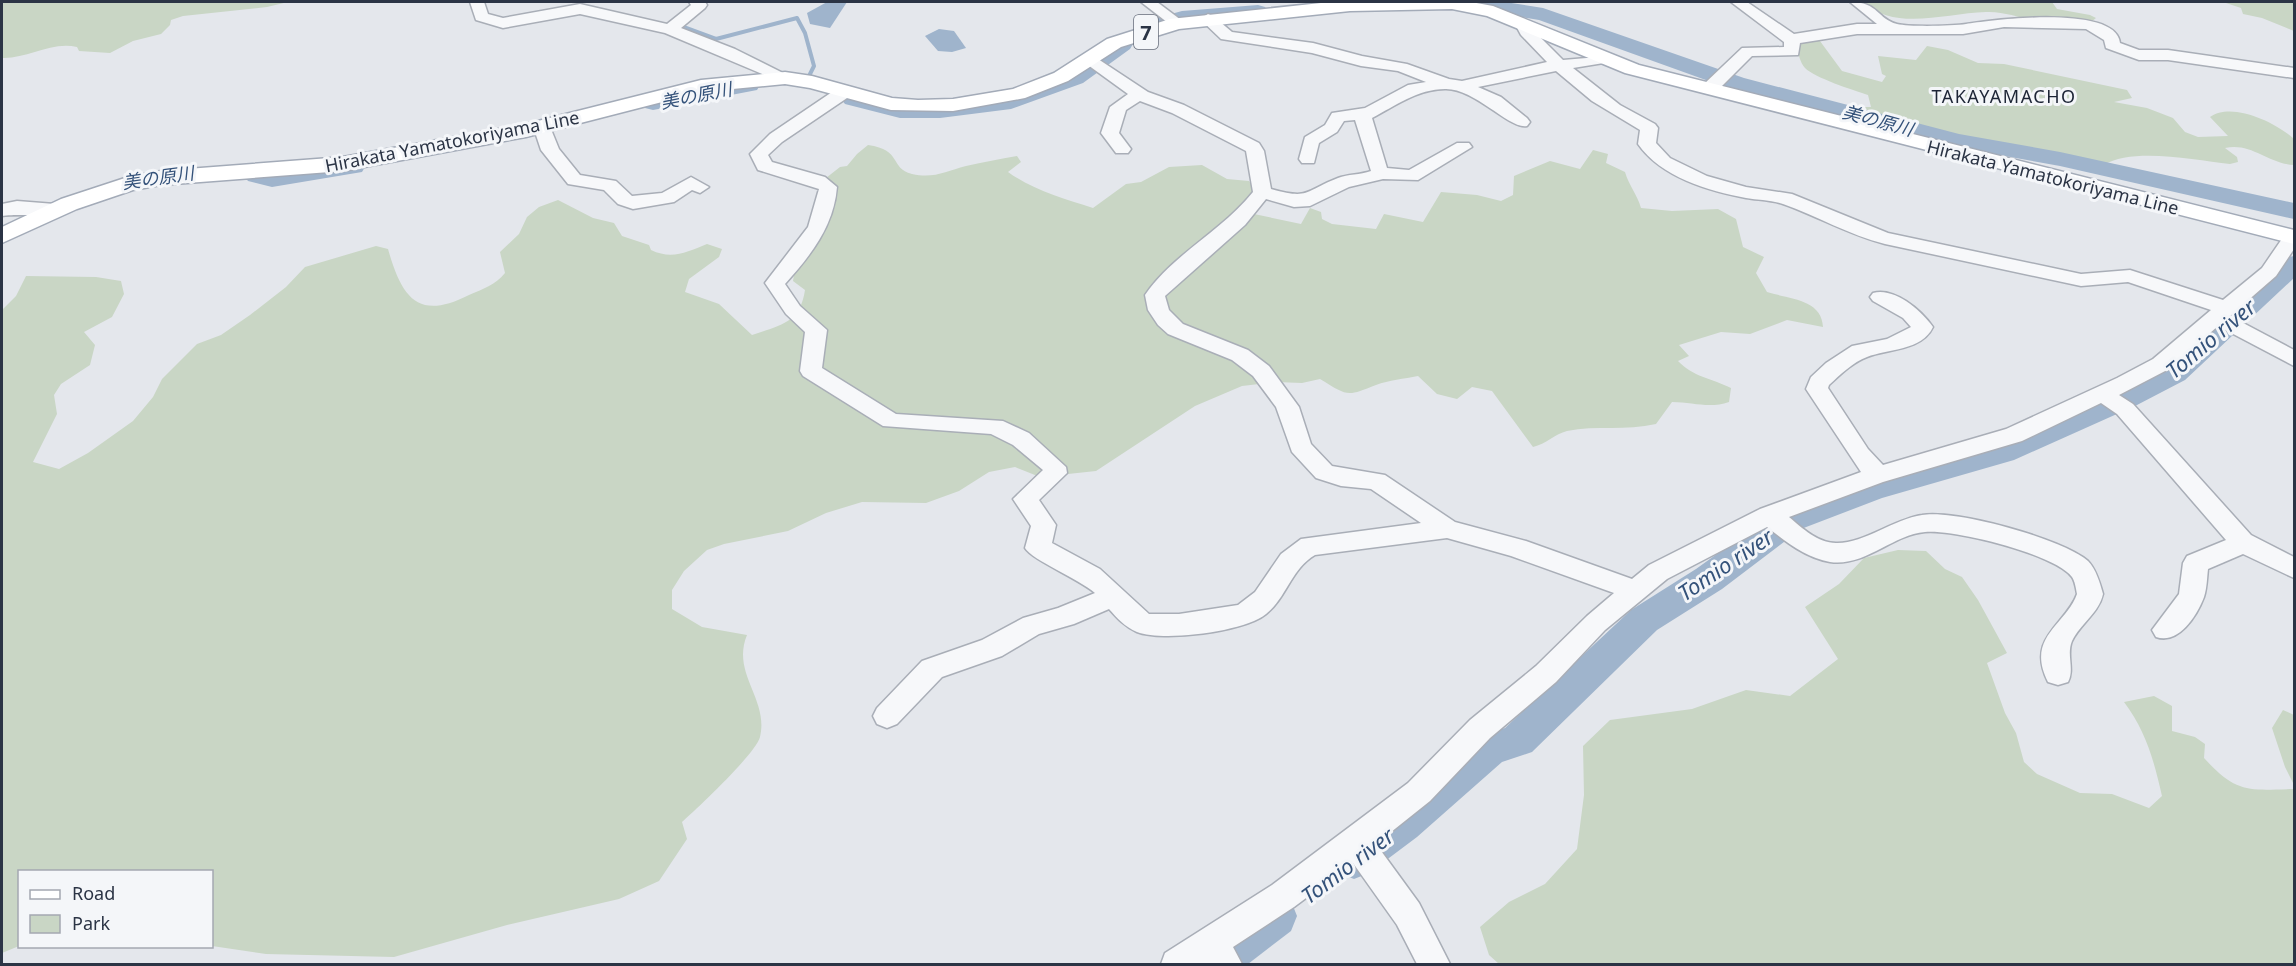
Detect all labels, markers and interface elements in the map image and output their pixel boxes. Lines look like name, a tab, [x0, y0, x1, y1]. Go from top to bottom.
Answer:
road number: 7	[1134, 15, 1158, 49]
water label: 美の原川	[658, 76, 736, 114]
district label: TAKAYAMACHO	[1931, 84, 2077, 108]
water label: 美の原川	[1840, 99, 1918, 141]
street label: Hirakata Yamatokoriyama Line	[323, 105, 581, 177]
street label: Hirakata Yamatokoriyama Line	[1925, 134, 2181, 220]
water label: 美の原川	[121, 160, 197, 194]
water label: Tomio river	[2158, 291, 2262, 385]
water label: Tomio river	[1671, 520, 1780, 607]
water label: Tomio river	[1294, 819, 1401, 910]
legend	[18, 870, 213, 948]
text: Road	[72, 881, 115, 905]
text: Park	[72, 911, 110, 935]

